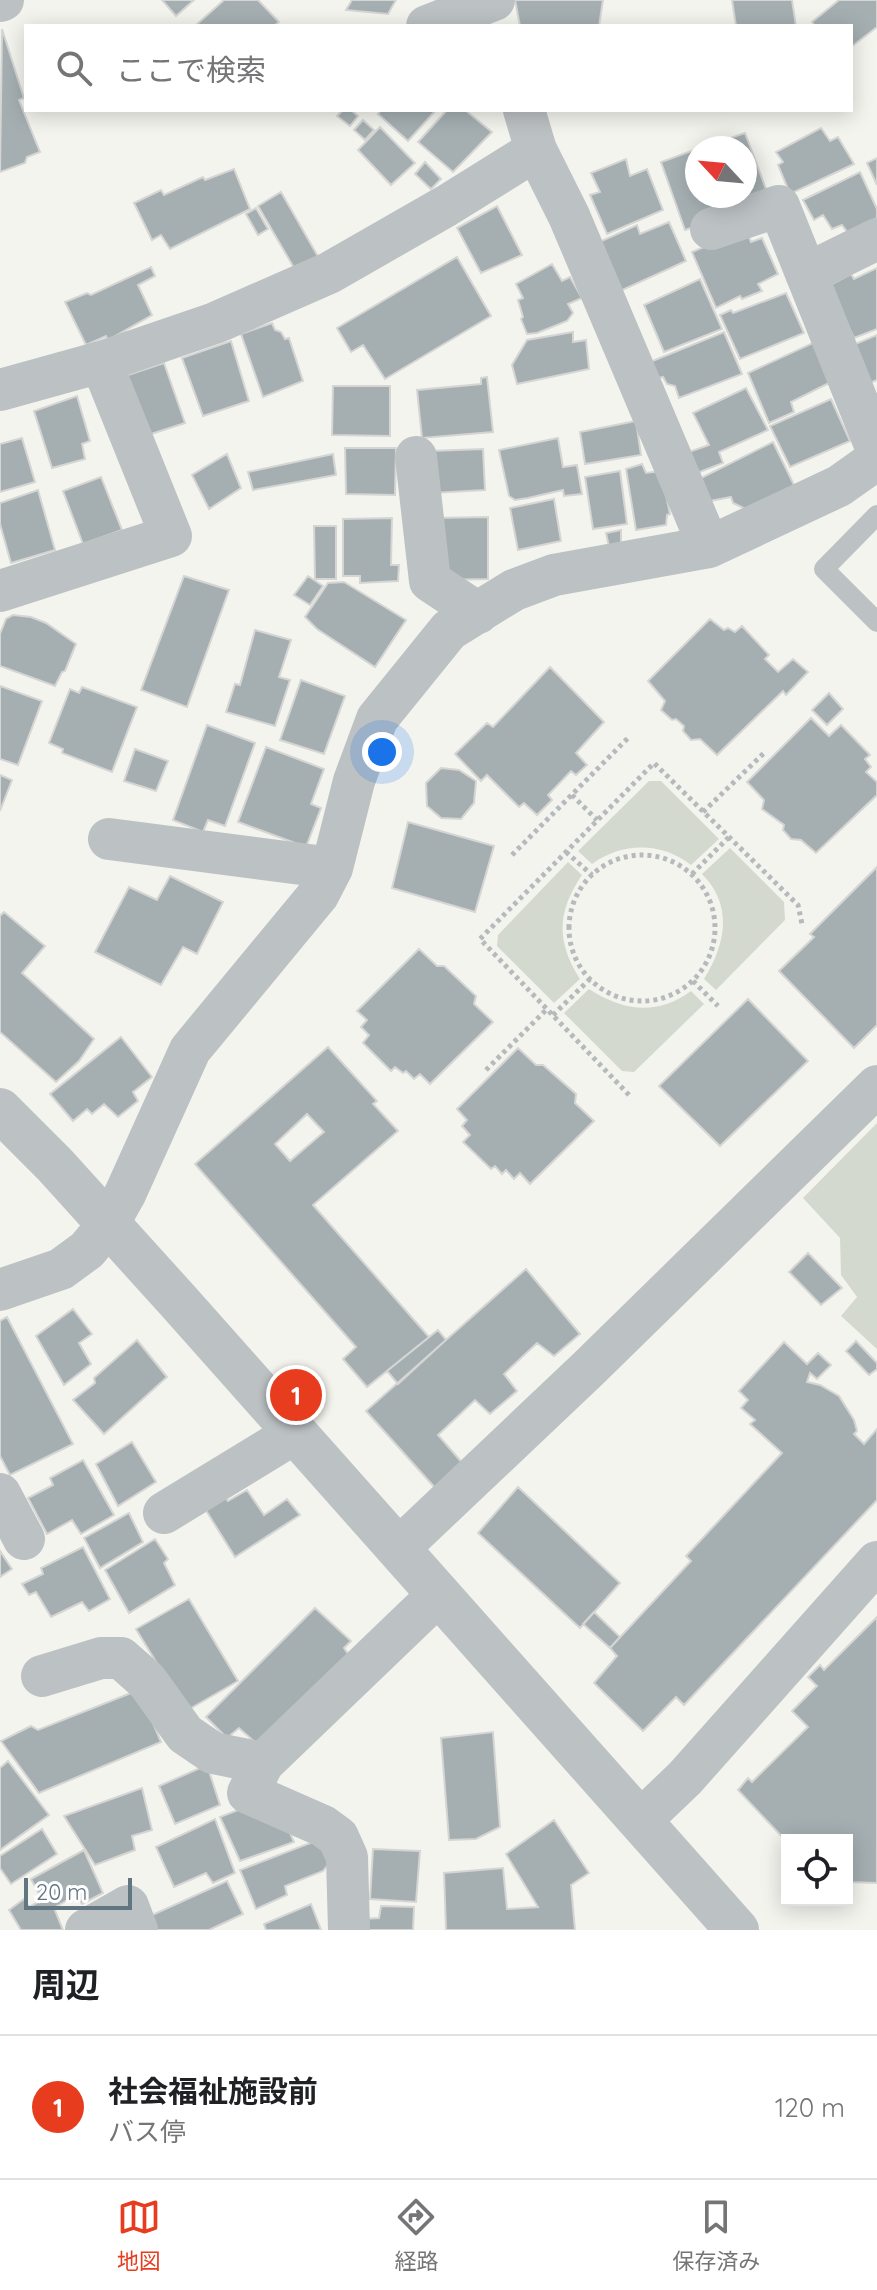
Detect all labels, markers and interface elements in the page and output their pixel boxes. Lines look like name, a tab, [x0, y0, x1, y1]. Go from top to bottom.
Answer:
search box	[24, 24, 853, 112]
icon: search	[52, 46, 96, 90]
text: ここで検索	[116, 51, 266, 89]
north arrow	[685, 136, 757, 208]
your location	[362, 732, 402, 772]
pin: 1	[270, 1365, 322, 1425]
map controls	[781, 1834, 853, 1906]
button: locate	[781, 1834, 853, 1906]
scale bar	[24, 1874, 132, 1910]
text: 20 m	[36, 1878, 87, 1906]
text: 周辺	[32, 1963, 100, 2006]
text: 社会福祉施設前	[108, 2072, 318, 2110]
text: 1	[53, 2091, 63, 2124]
text: 120 m	[775, 2091, 845, 2124]
text: バス停	[108, 2115, 186, 2148]
tab: 地図	[117, 2195, 161, 2275]
tab: 経路	[394, 2195, 438, 2275]
tab: 保存済み	[672, 2195, 760, 2275]

